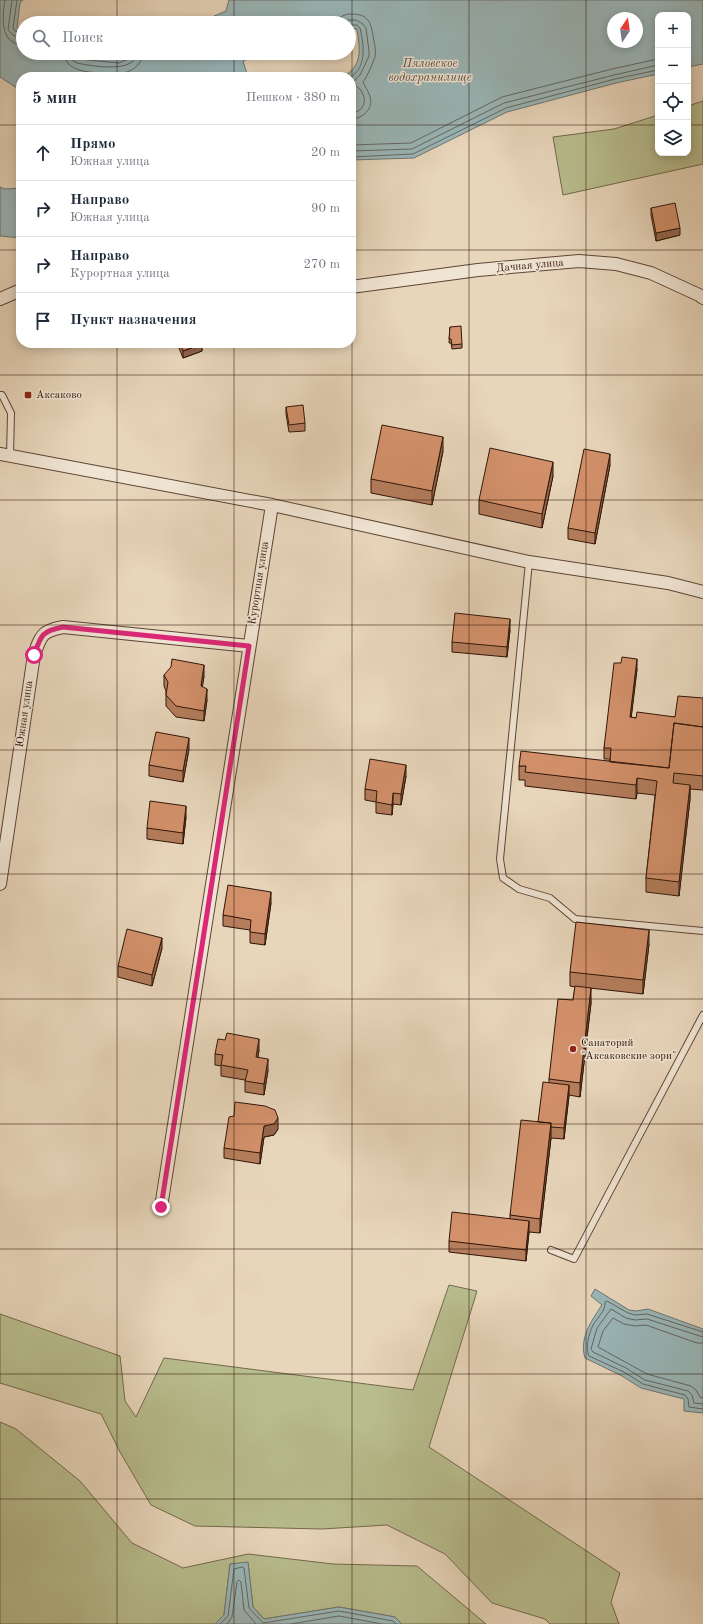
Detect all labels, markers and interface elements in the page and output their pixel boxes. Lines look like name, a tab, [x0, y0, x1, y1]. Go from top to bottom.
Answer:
north arrow	[607, 12, 643, 48]
map controls	[655, 12, 691, 156]
button: +	[655, 12, 691, 48]
search box	[16, 16, 356, 60]
icon: search	[30, 27, 52, 49]
text: Поиск	[62, 31, 103, 46]
button: −	[655, 48, 691, 84]
water label: Пяловское водохранилище	[388, 58, 472, 84]
button: locate	[655, 84, 691, 120]
text: 5 мин	[32, 90, 77, 107]
text: Пешком · 380 m	[246, 91, 340, 104]
button: layers	[655, 120, 691, 156]
text: Прямо	[70, 137, 116, 152]
icon: ahead	[32, 142, 54, 164]
text: 20 m	[311, 146, 340, 159]
text: Южная улица	[70, 155, 150, 168]
text: Направо	[70, 193, 129, 208]
icon: right	[32, 198, 54, 220]
text: 90 m	[311, 202, 340, 215]
text: Южная улица	[70, 211, 150, 224]
text: Направо	[70, 249, 129, 264]
icon: right	[32, 254, 54, 276]
text: 270 m	[303, 258, 340, 271]
street label: Дачная улица	[496, 258, 565, 274]
text: Курортная улица	[70, 267, 170, 280]
icon: arrive	[32, 310, 54, 332]
text: Пункт назначения	[70, 313, 197, 328]
marker: Аксаково	[23, 390, 33, 400]
place label: Аксаково	[36, 390, 82, 401]
street label: Курортная улица	[247, 540, 271, 625]
route start	[25, 646, 43, 664]
street label: Южная улица	[15, 679, 35, 748]
place label: Санаторий "Аксаковские зори"	[581, 1038, 676, 1062]
marker: Санаторий "Аксаковские зори"	[568, 1044, 578, 1054]
route end	[152, 1198, 170, 1216]

